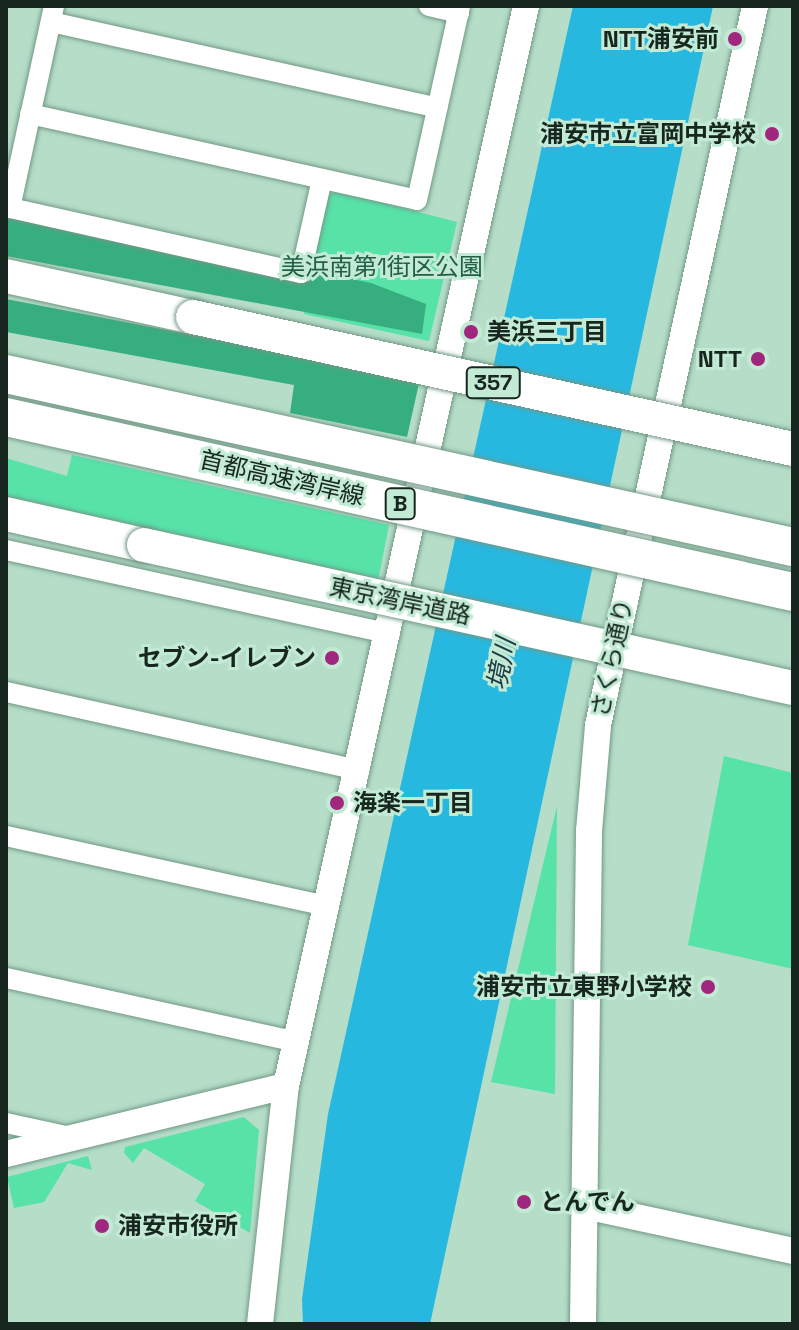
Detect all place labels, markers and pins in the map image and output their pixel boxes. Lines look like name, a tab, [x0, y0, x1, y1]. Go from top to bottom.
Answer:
place label: NTT浦安前	[603, 25, 719, 53]
marker: NTT浦安前	[726, 30, 744, 48]
place label: 浦安市立富岡中学校	[540, 120, 756, 148]
marker: 浦安市立富岡中学校	[763, 125, 781, 143]
place label: 美浜三丁目	[487, 318, 607, 346]
marker: 美浜三丁目	[462, 323, 480, 341]
place label: NTT	[698, 345, 742, 373]
marker: NTT	[749, 350, 767, 368]
place label: セブン-イレブン	[138, 644, 316, 672]
marker: セブン-イレブン	[323, 649, 341, 667]
place label: 海楽一丁目	[353, 789, 473, 817]
marker: 海楽一丁目	[328, 794, 346, 812]
place label: 浦安市立東野小学校	[476, 973, 692, 1001]
marker: 浦安市立東野小学校	[699, 978, 717, 996]
place label: とんでん	[540, 1188, 636, 1216]
marker: とんでん	[515, 1193, 533, 1211]
place label: 浦安市役所	[118, 1212, 238, 1240]
marker: 浦安市役所	[93, 1217, 111, 1235]

